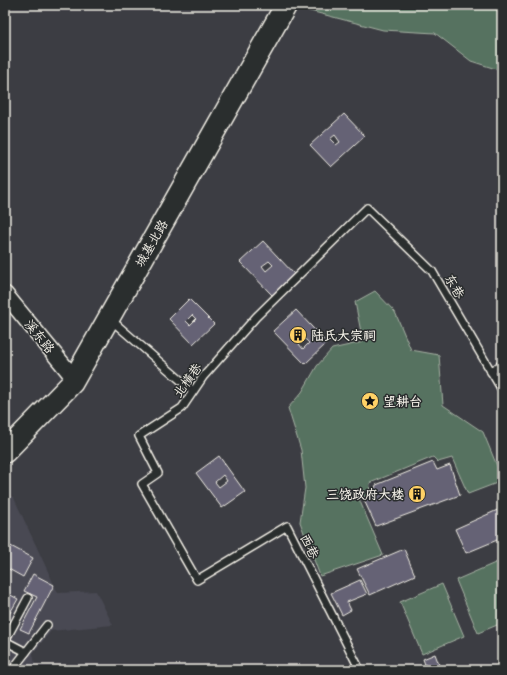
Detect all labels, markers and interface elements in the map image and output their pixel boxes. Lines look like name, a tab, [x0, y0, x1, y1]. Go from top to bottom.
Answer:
street label: 城基北路	[130, 216, 172, 270]
street label: 东巷	[441, 270, 469, 302]
street label: 溪东路	[21, 315, 59, 357]
building icon: 陆氏大宗祠	[288, 325, 308, 345]
place label: 陆氏大宗祠	[311, 326, 376, 344]
street label: 北横巷	[168, 359, 206, 401]
place icon: 望耕台	[360, 391, 380, 411]
place label: 望耕台	[383, 392, 422, 410]
building icon: 三饶政府大楼	[407, 484, 427, 504]
place label: 三饶政府大楼	[326, 485, 404, 503]
street label: 西巷	[296, 530, 324, 562]

